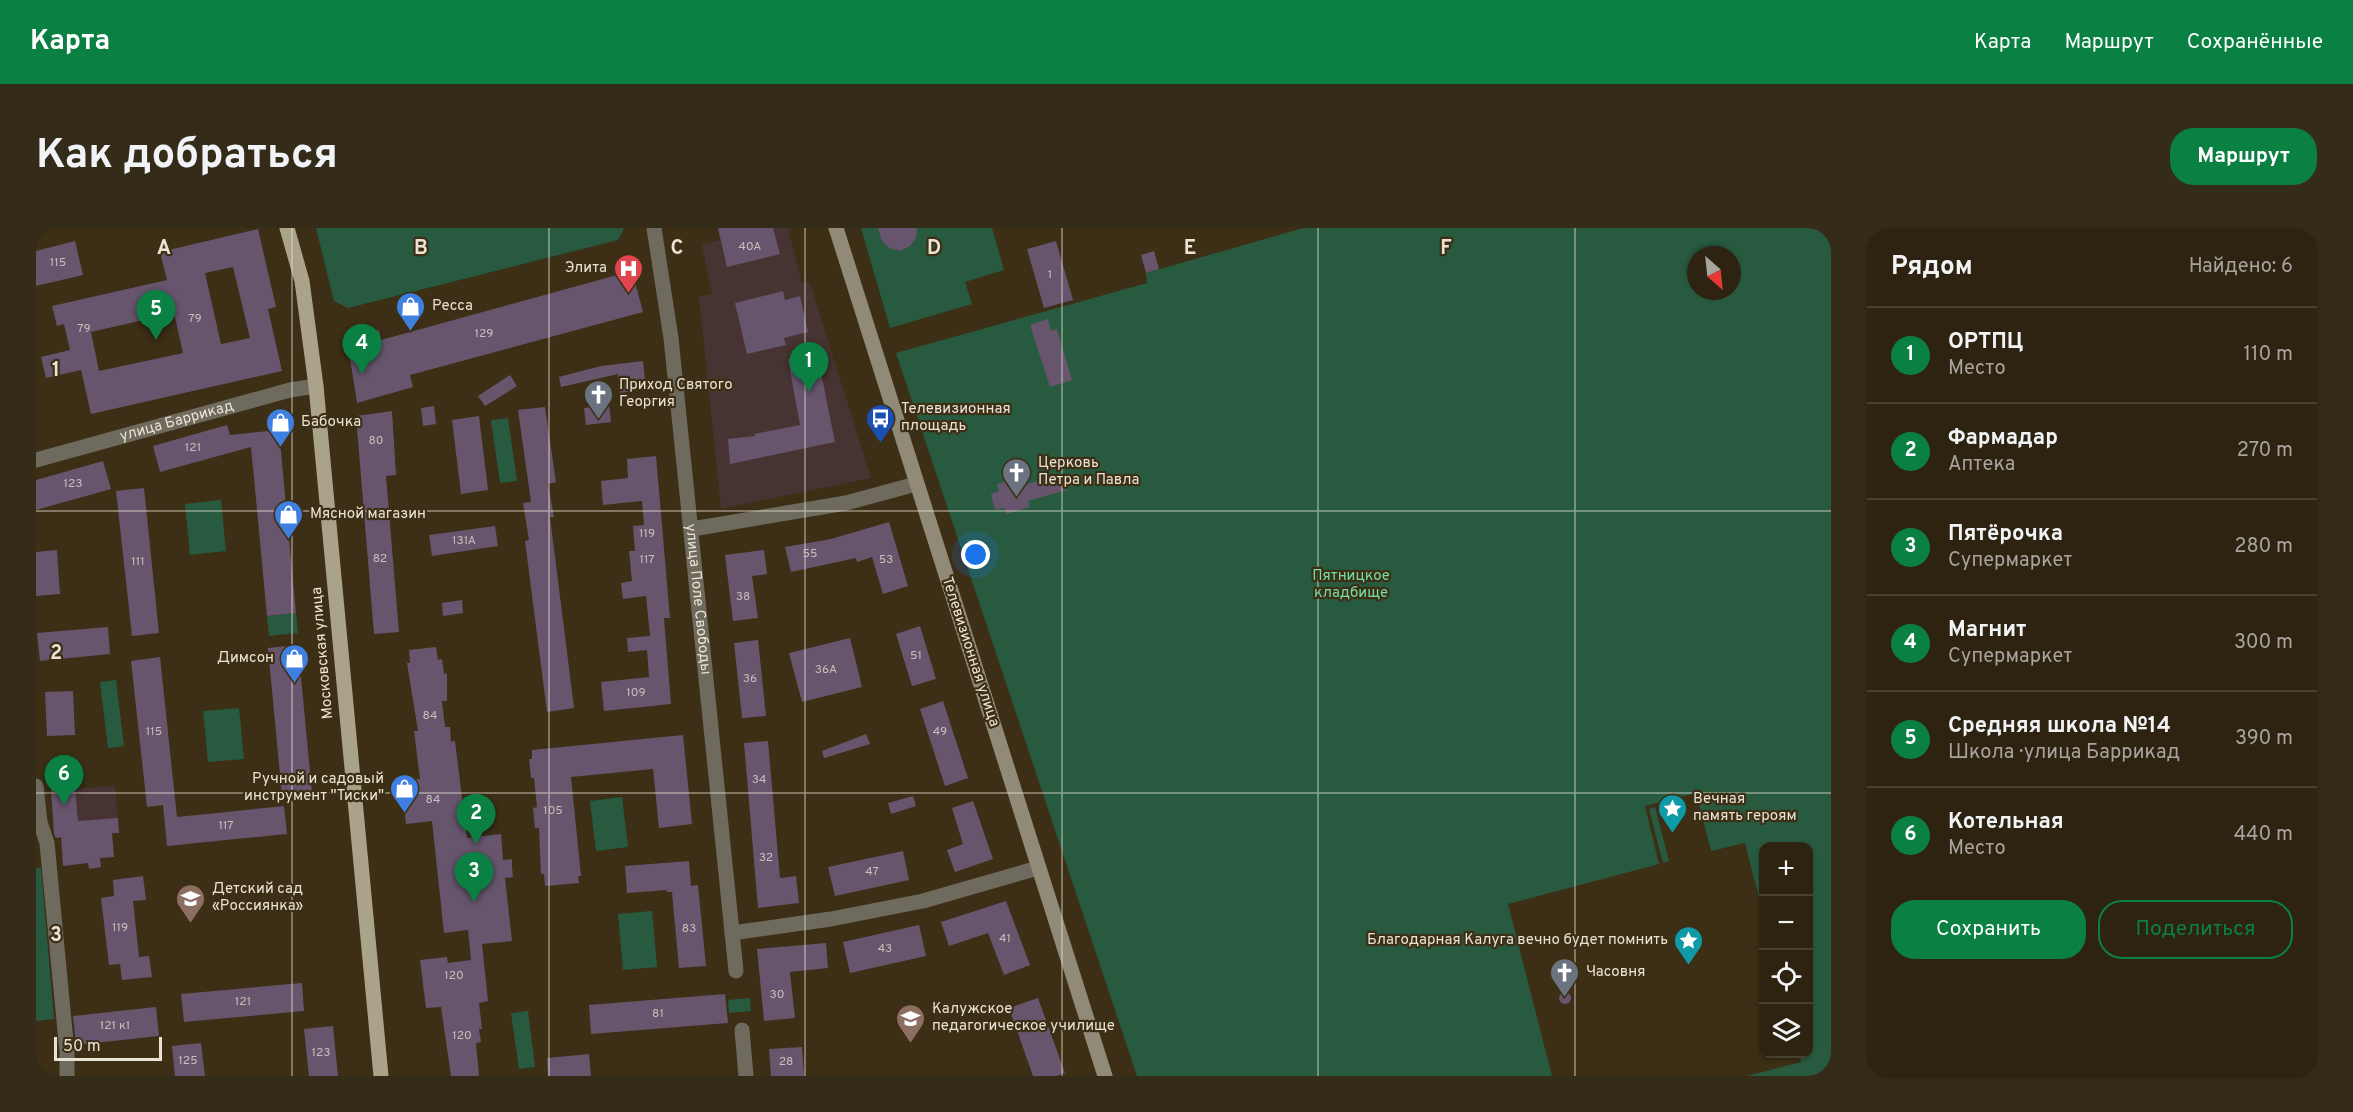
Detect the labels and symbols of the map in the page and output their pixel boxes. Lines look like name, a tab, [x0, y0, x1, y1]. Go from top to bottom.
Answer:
text: A	[157, 236, 171, 262]
text: B	[414, 236, 428, 262]
text: C	[671, 236, 683, 262]
text: D	[927, 236, 941, 262]
text: E	[1184, 236, 1196, 262]
text: F	[1440, 236, 1452, 262]
house number: 40А	[739, 239, 761, 255]
north arrow	[1687, 246, 1741, 300]
hospital icon: Элита	[612, 252, 644, 294]
house number: 115	[50, 255, 66, 271]
place label: Элита	[565, 259, 607, 278]
house number: 1	[1048, 267, 1052, 283]
shop icon: Ресса	[395, 290, 427, 332]
pin: 5	[136, 291, 176, 340]
place label: Ресса	[432, 297, 473, 316]
house number: 79	[188, 311, 202, 327]
house number: 79	[77, 321, 91, 337]
pin: 4	[342, 324, 382, 374]
house number: 129	[475, 326, 493, 342]
pin: 1	[790, 342, 828, 392]
text: 1	[52, 358, 60, 384]
place label: Приход Святого Георгия	[619, 376, 733, 412]
church icon: Приход Святого Георгия	[582, 378, 614, 420]
street label: улица Баррикад	[118, 396, 236, 446]
place label: Телевизионная площадь	[901, 400, 1011, 436]
bus stop icon: Телевизионная площадь	[864, 402, 896, 444]
shop icon: Бабочка	[264, 406, 296, 448]
place label: Бабочка	[301, 413, 361, 432]
house number: 80	[369, 433, 383, 449]
house number: 121	[185, 440, 201, 456]
place label: Церковь Петра и Павла	[1038, 454, 1139, 490]
church icon: Церковь Петра и Павла	[1001, 456, 1033, 498]
house number: 123	[63, 476, 83, 492]
shop icon: Мясной магазин	[273, 498, 305, 540]
place label: Мясной магазин	[310, 505, 426, 524]
street label: улица Поле Свободы	[681, 523, 715, 676]
house number: 119	[639, 526, 655, 542]
house number: 131А	[452, 533, 476, 549]
your location	[961, 540, 990, 569]
house number: 55	[803, 546, 817, 562]
house number: 82	[373, 551, 387, 567]
house number: 117	[639, 552, 655, 568]
house number: 53	[879, 552, 893, 568]
house number: 111	[131, 554, 145, 570]
park label: Пятницкое кладбище	[1312, 567, 1390, 603]
street label: Телевизионная улица	[937, 575, 1003, 729]
street label: Московская улица	[308, 586, 338, 720]
house number: 38	[736, 589, 750, 605]
text: 2	[50, 641, 62, 667]
shop icon: Димсон	[279, 642, 311, 684]
house number: 51	[910, 648, 922, 664]
place label: Димсон	[217, 649, 274, 668]
house number: 36А	[815, 662, 837, 678]
house number: 36	[743, 671, 757, 687]
house number: 109	[626, 685, 646, 701]
house number: 84	[423, 708, 437, 724]
house number: 115	[146, 724, 162, 740]
house number: 49	[933, 724, 947, 740]
pin: 6	[45, 756, 84, 805]
place label: Ручной и садовый инструмент "Тиски"	[244, 770, 384, 806]
shop icon: Ручной и садовый инструмент "Тиски"	[389, 772, 421, 814]
house number: 34	[752, 772, 766, 788]
place label: Вечная память героям	[1693, 790, 1797, 826]
house number: 84	[426, 792, 440, 808]
place icon: Вечная память героям	[1656, 792, 1688, 834]
pin: 2	[456, 794, 496, 844]
house number: 105	[543, 803, 563, 819]
house number: 117	[218, 818, 234, 834]
house number: 32	[759, 850, 773, 866]
pin: 3	[454, 852, 494, 902]
house number: 47	[865, 864, 879, 880]
place label: Детский сад «Россиянка»	[212, 880, 304, 916]
school or university icon: Детский сад «Россиянка»	[175, 882, 207, 924]
house number: 119	[112, 920, 128, 936]
house number: 83	[682, 921, 696, 937]
text: 3	[50, 923, 62, 949]
place icon: Благодарная Калуга вечно будет помнить	[1673, 924, 1705, 966]
house number: 41	[999, 931, 1011, 947]
place label: Благодарная Калуга вечно будет помнить	[1367, 931, 1668, 950]
house number: 43	[878, 941, 892, 957]
church icon: Часовня	[1549, 956, 1581, 998]
place label: Часовня	[1586, 963, 1645, 982]
house number: 120	[444, 968, 464, 984]
house number: 30	[770, 987, 784, 1003]
house number: 121	[235, 994, 251, 1010]
place label: Калужское педагогическое училище	[932, 1000, 1115, 1036]
school or university icon: Калужское педагогическое училище	[895, 1002, 927, 1044]
house number: 81	[652, 1006, 664, 1022]
house number: 121 к1	[100, 1018, 130, 1034]
house number: 120	[452, 1028, 472, 1044]
scale bar	[54, 1034, 162, 1062]
house number: 123	[311, 1045, 331, 1061]
house number: 125	[178, 1053, 198, 1069]
house number: 28	[779, 1054, 793, 1070]

